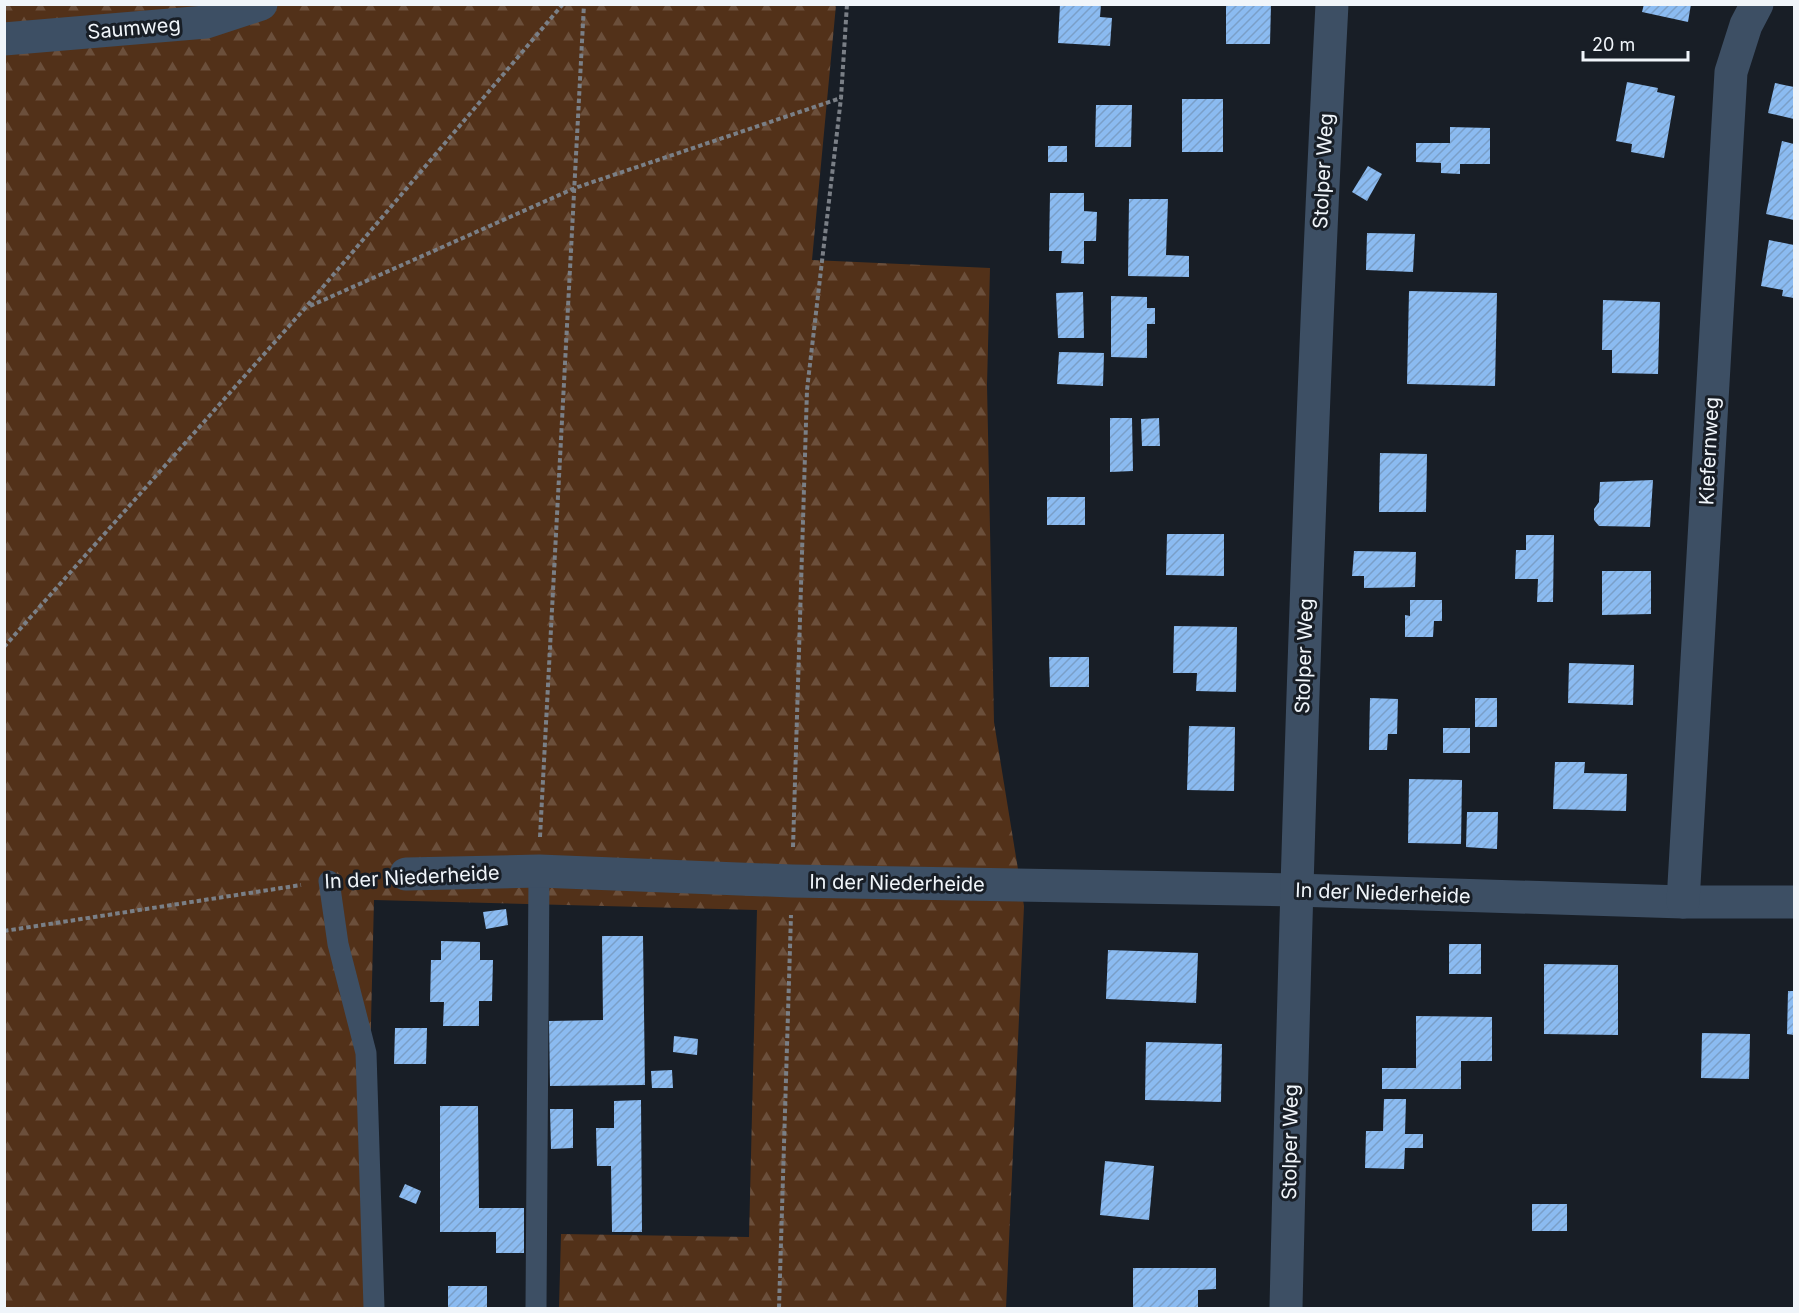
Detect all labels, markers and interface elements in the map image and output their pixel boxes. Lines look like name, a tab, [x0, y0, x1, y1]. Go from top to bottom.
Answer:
street label: Saumweg	[86, 12, 182, 44]
scale bar	[1583, 24, 1688, 62]
text: 20 m	[1592, 34, 1635, 55]
street label: Stolper Weg	[1308, 113, 1338, 229]
street label: Kiefernweg	[1694, 396, 1724, 506]
street label: Stolper Weg	[1290, 598, 1318, 714]
street label: In der Niederheide	[324, 860, 500, 894]
street label: In der Niederheide	[809, 869, 985, 897]
street label: In der Niederheide	[1295, 878, 1471, 908]
street label: Stolper Weg	[1277, 1084, 1303, 1200]

